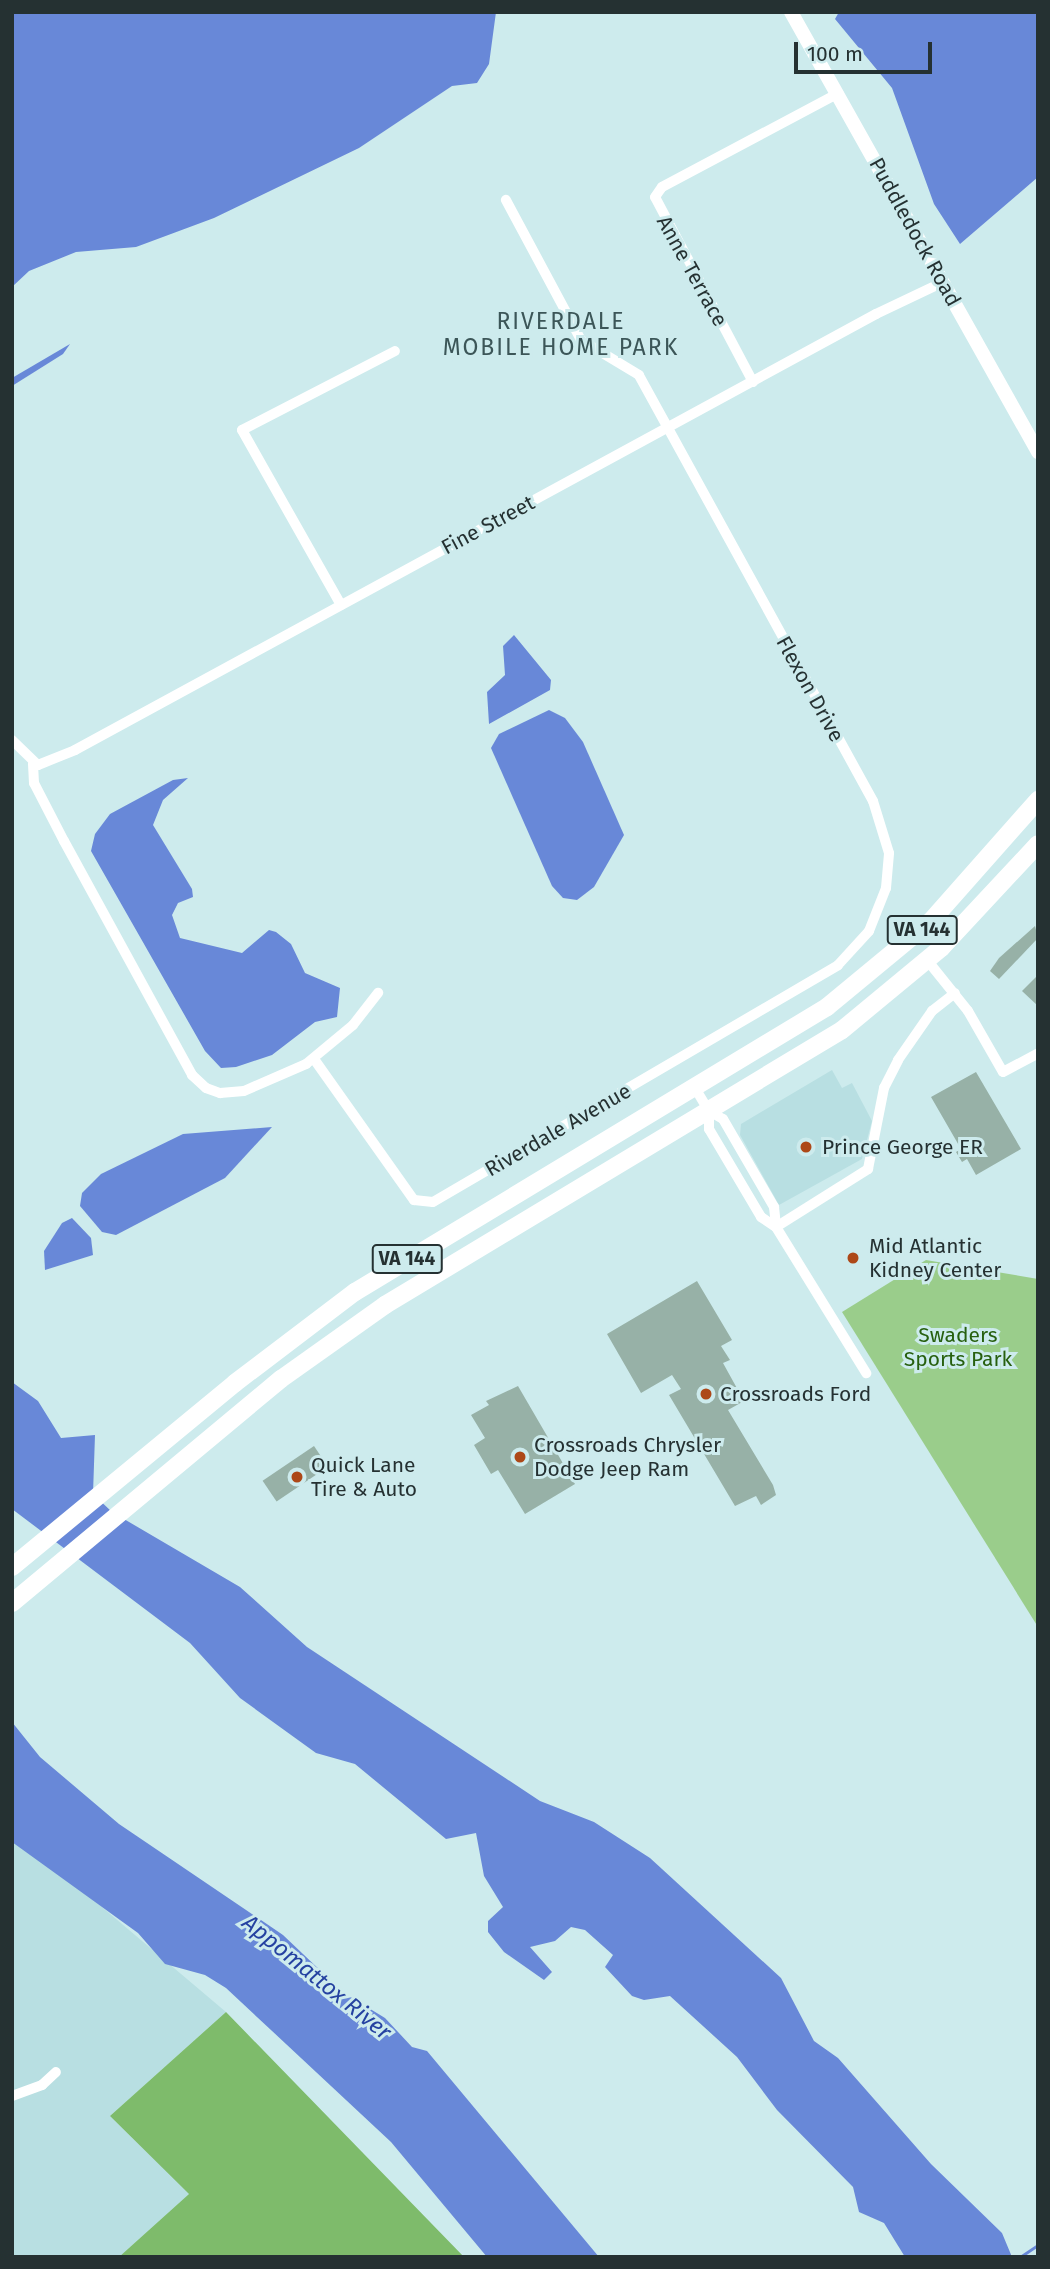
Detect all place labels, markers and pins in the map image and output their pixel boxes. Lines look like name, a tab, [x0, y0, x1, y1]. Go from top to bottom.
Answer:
place label: Prince George ER	[822, 1134, 983, 1160]
marker: Prince George ER	[796, 1137, 816, 1157]
place label: Mid Atlantic Kidney Center	[869, 1233, 1001, 1283]
marker: Mid Atlantic Kidney Center	[843, 1248, 863, 1268]
place label: Crossroads Ford	[720, 1381, 871, 1407]
marker: Crossroads Ford	[698, 1386, 714, 1402]
place label: Crossroads Chrysler Dodge Jeep Ram	[534, 1432, 721, 1482]
marker: Crossroads Chrysler Dodge Jeep Ram	[512, 1449, 528, 1465]
place label: Quick Lane Tire & Auto	[311, 1452, 417, 1502]
marker: Quick Lane Tire & Auto	[289, 1469, 305, 1485]

